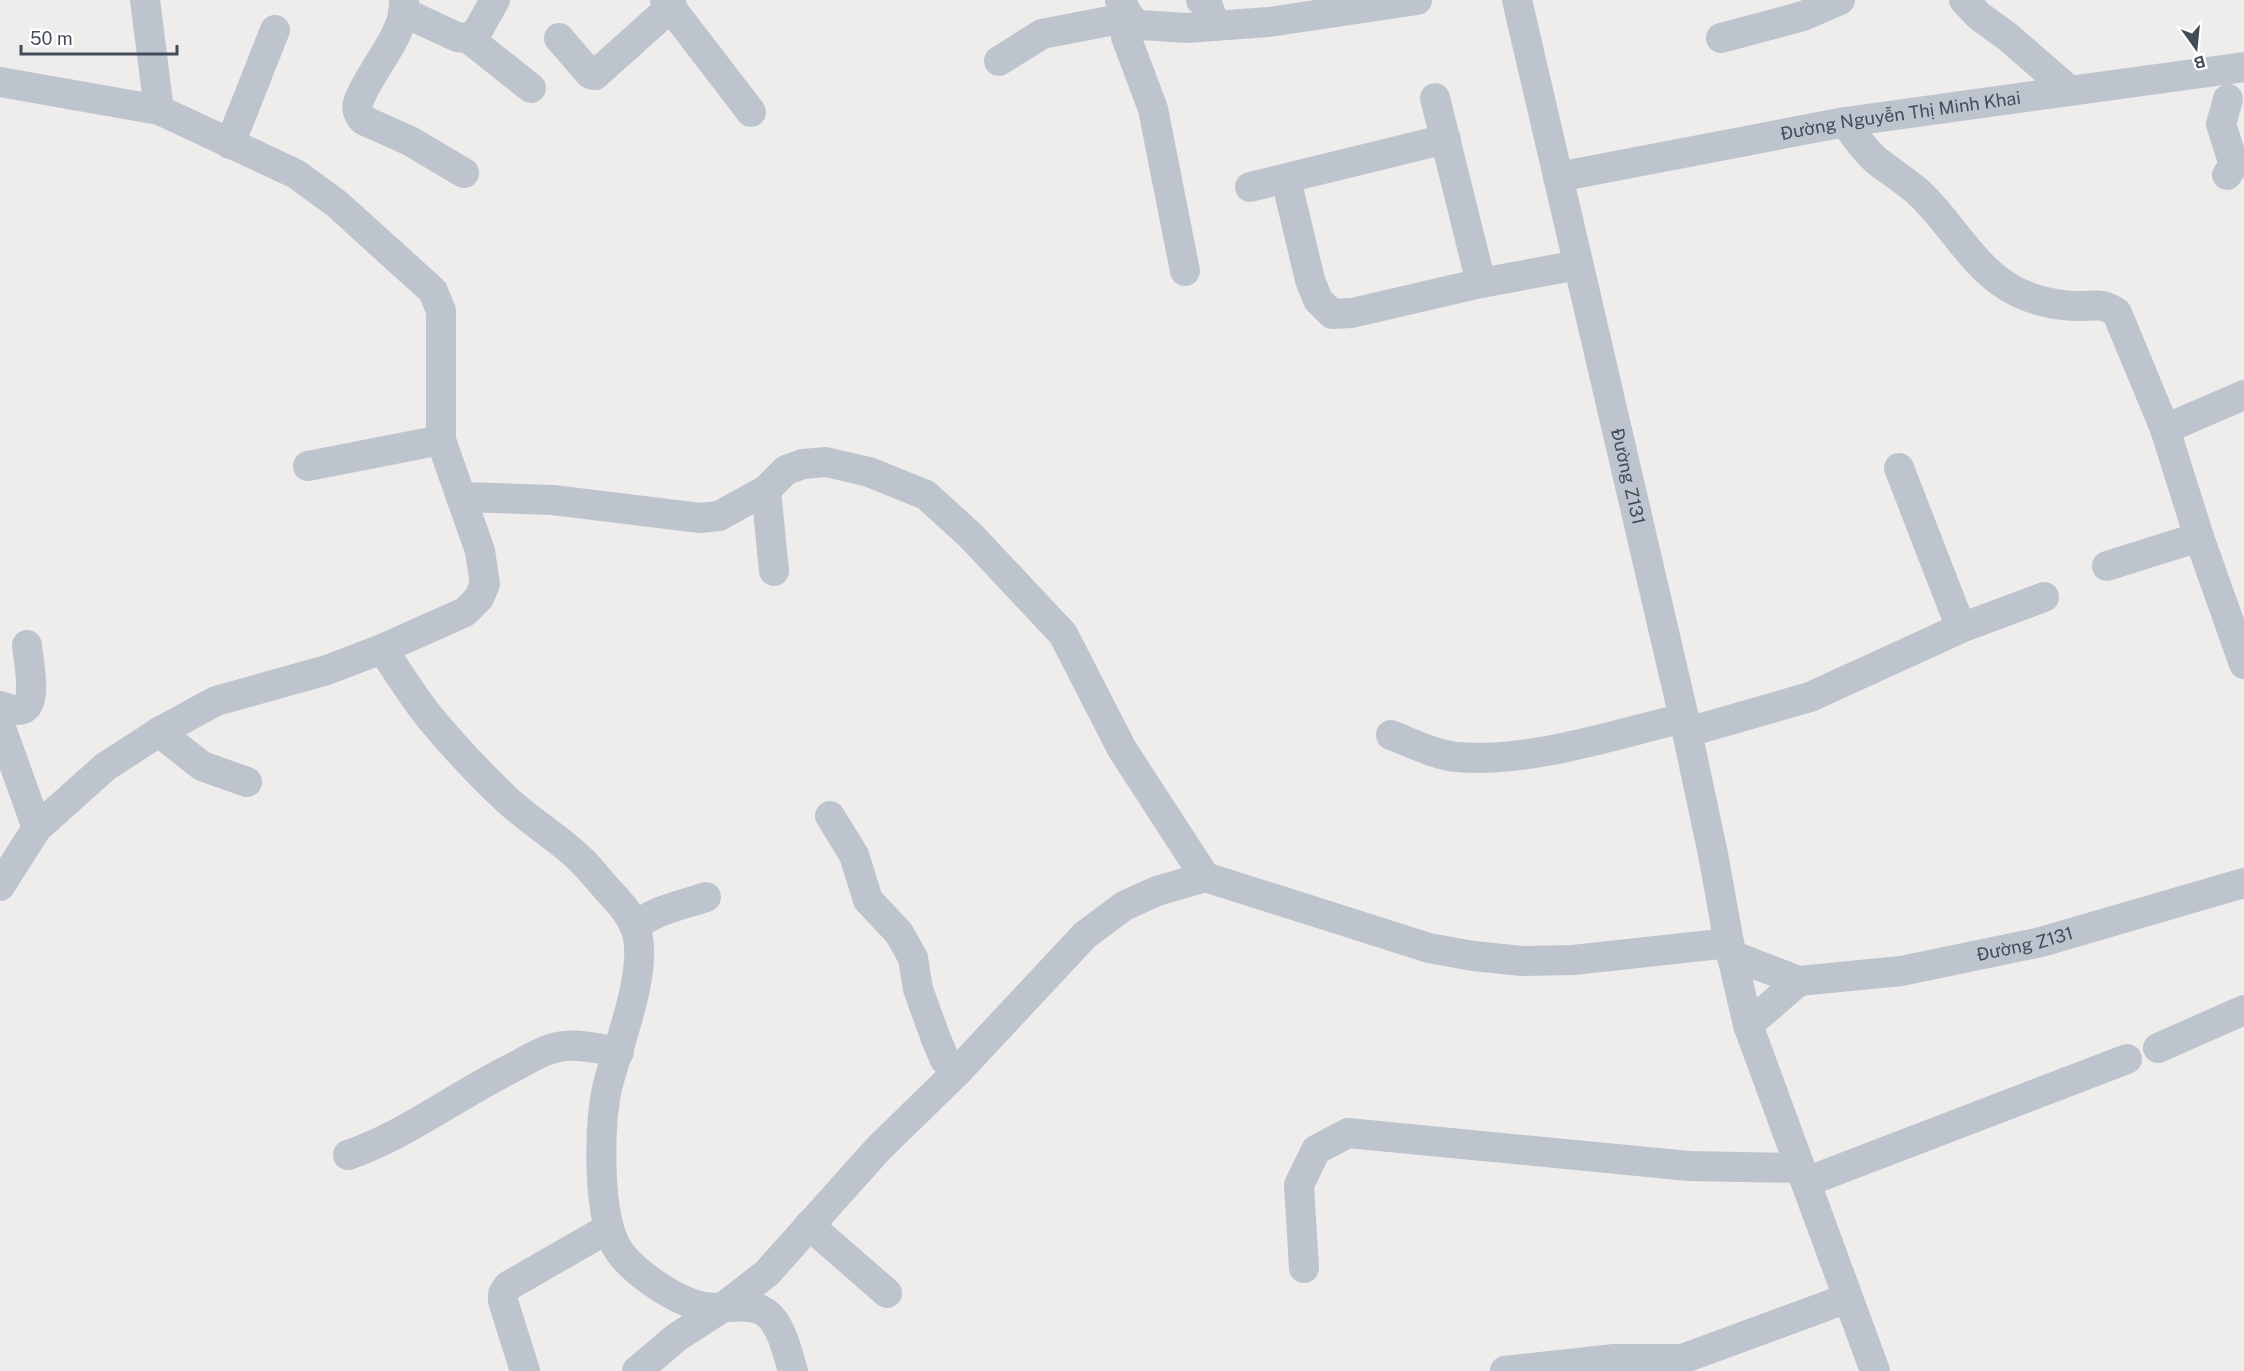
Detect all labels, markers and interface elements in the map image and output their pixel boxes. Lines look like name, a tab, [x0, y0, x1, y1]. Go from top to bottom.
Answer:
scale bar	[21, 18, 177, 56]
north arrow	[2166, 18, 2226, 78]
text: 50 m	[30, 28, 73, 49]
text: B	[2192, 51, 2208, 73]
street label: Đường Nguyễn Thị Minh Khai	[1778, 87, 2022, 144]
street label: Đường Z131	[1607, 426, 1650, 526]
street label: Đường Z131	[1975, 922, 2075, 965]

